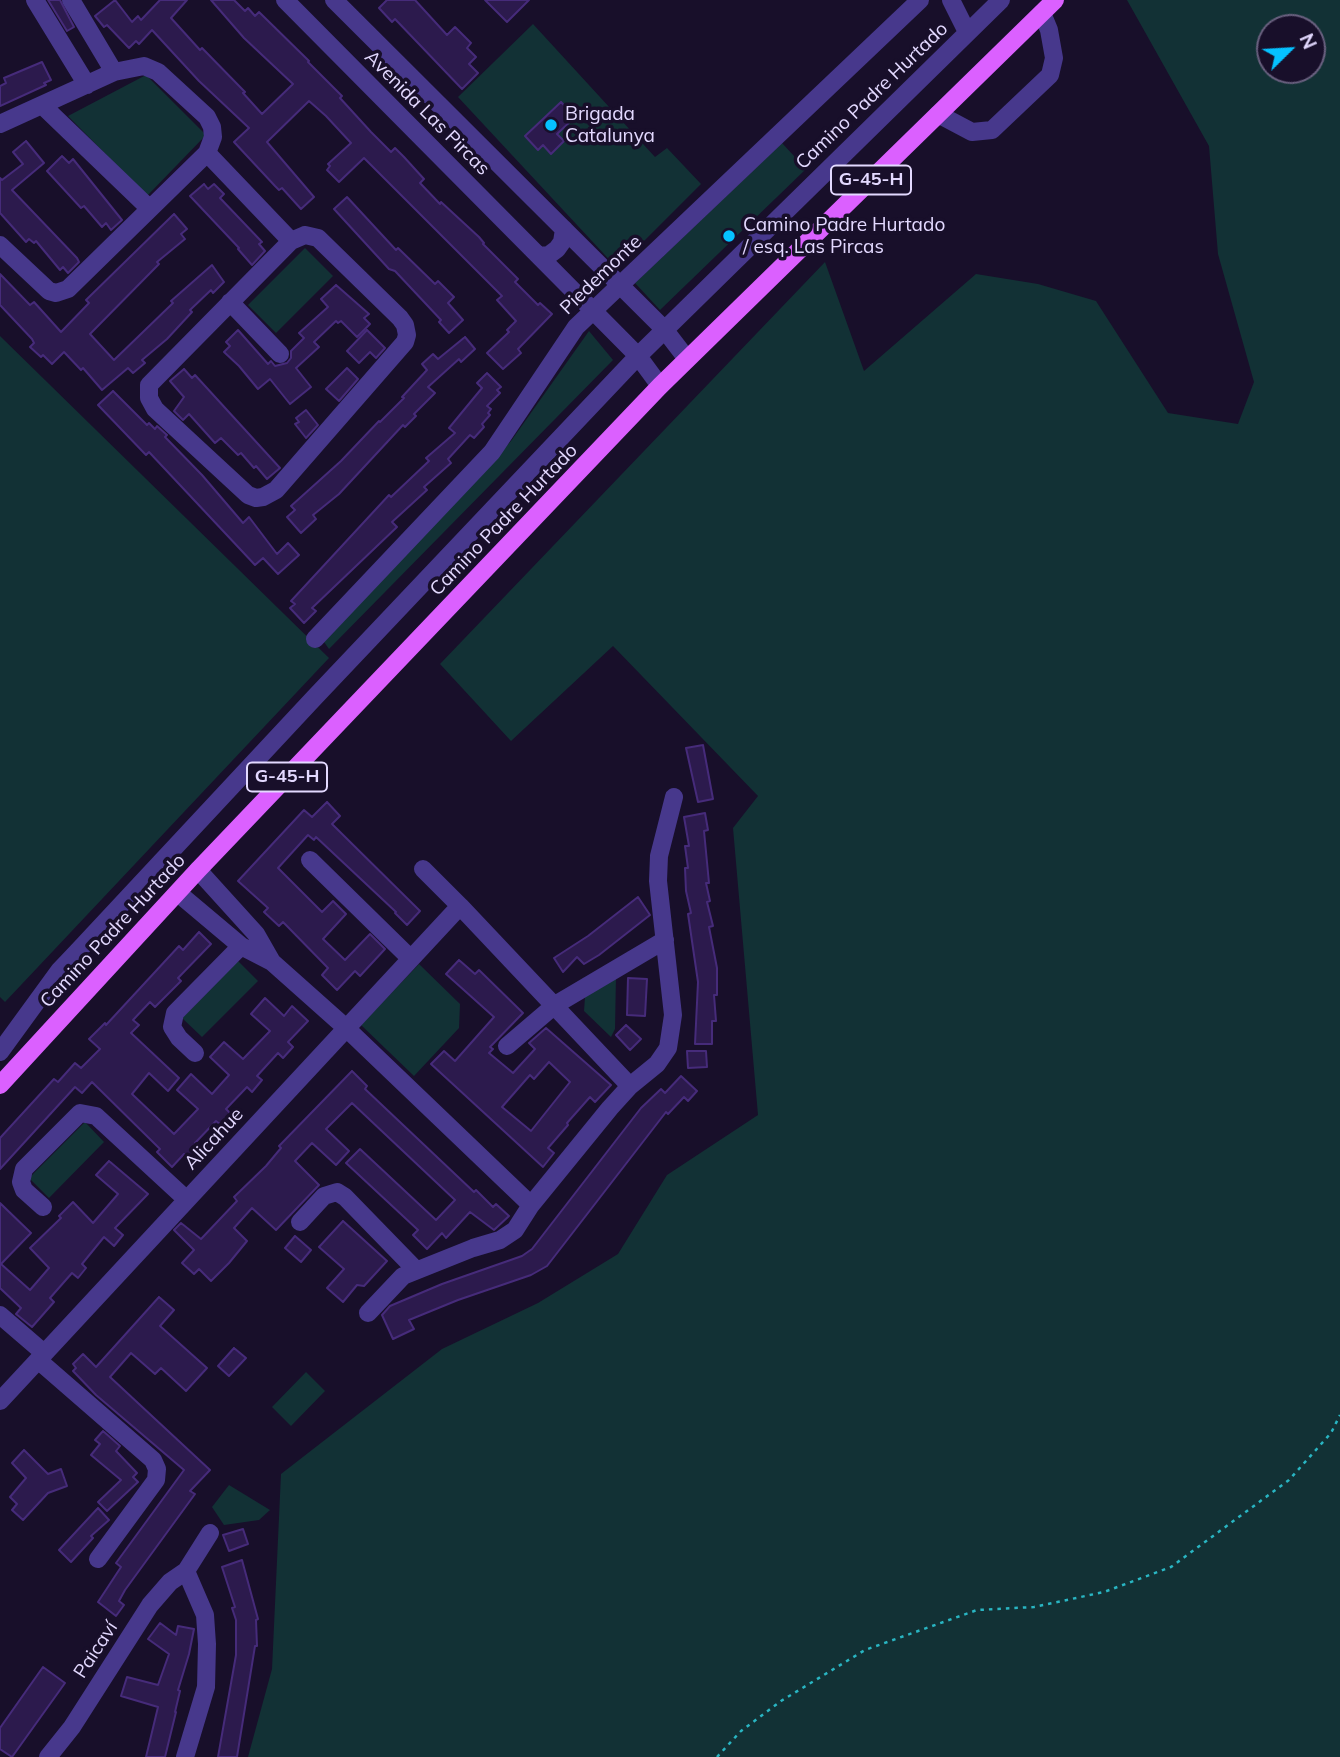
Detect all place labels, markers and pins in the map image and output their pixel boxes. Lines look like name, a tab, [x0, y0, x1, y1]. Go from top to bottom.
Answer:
place label: Brigada Catalunya	[565, 103, 655, 147]
marker: Brigada Catalunya	[543, 117, 559, 133]
place label: Camino Padre Hurtado / esq. Las Pircas	[743, 214, 945, 258]
marker: Camino Padre Hurtado / esq. Las Pircas	[721, 228, 737, 244]

